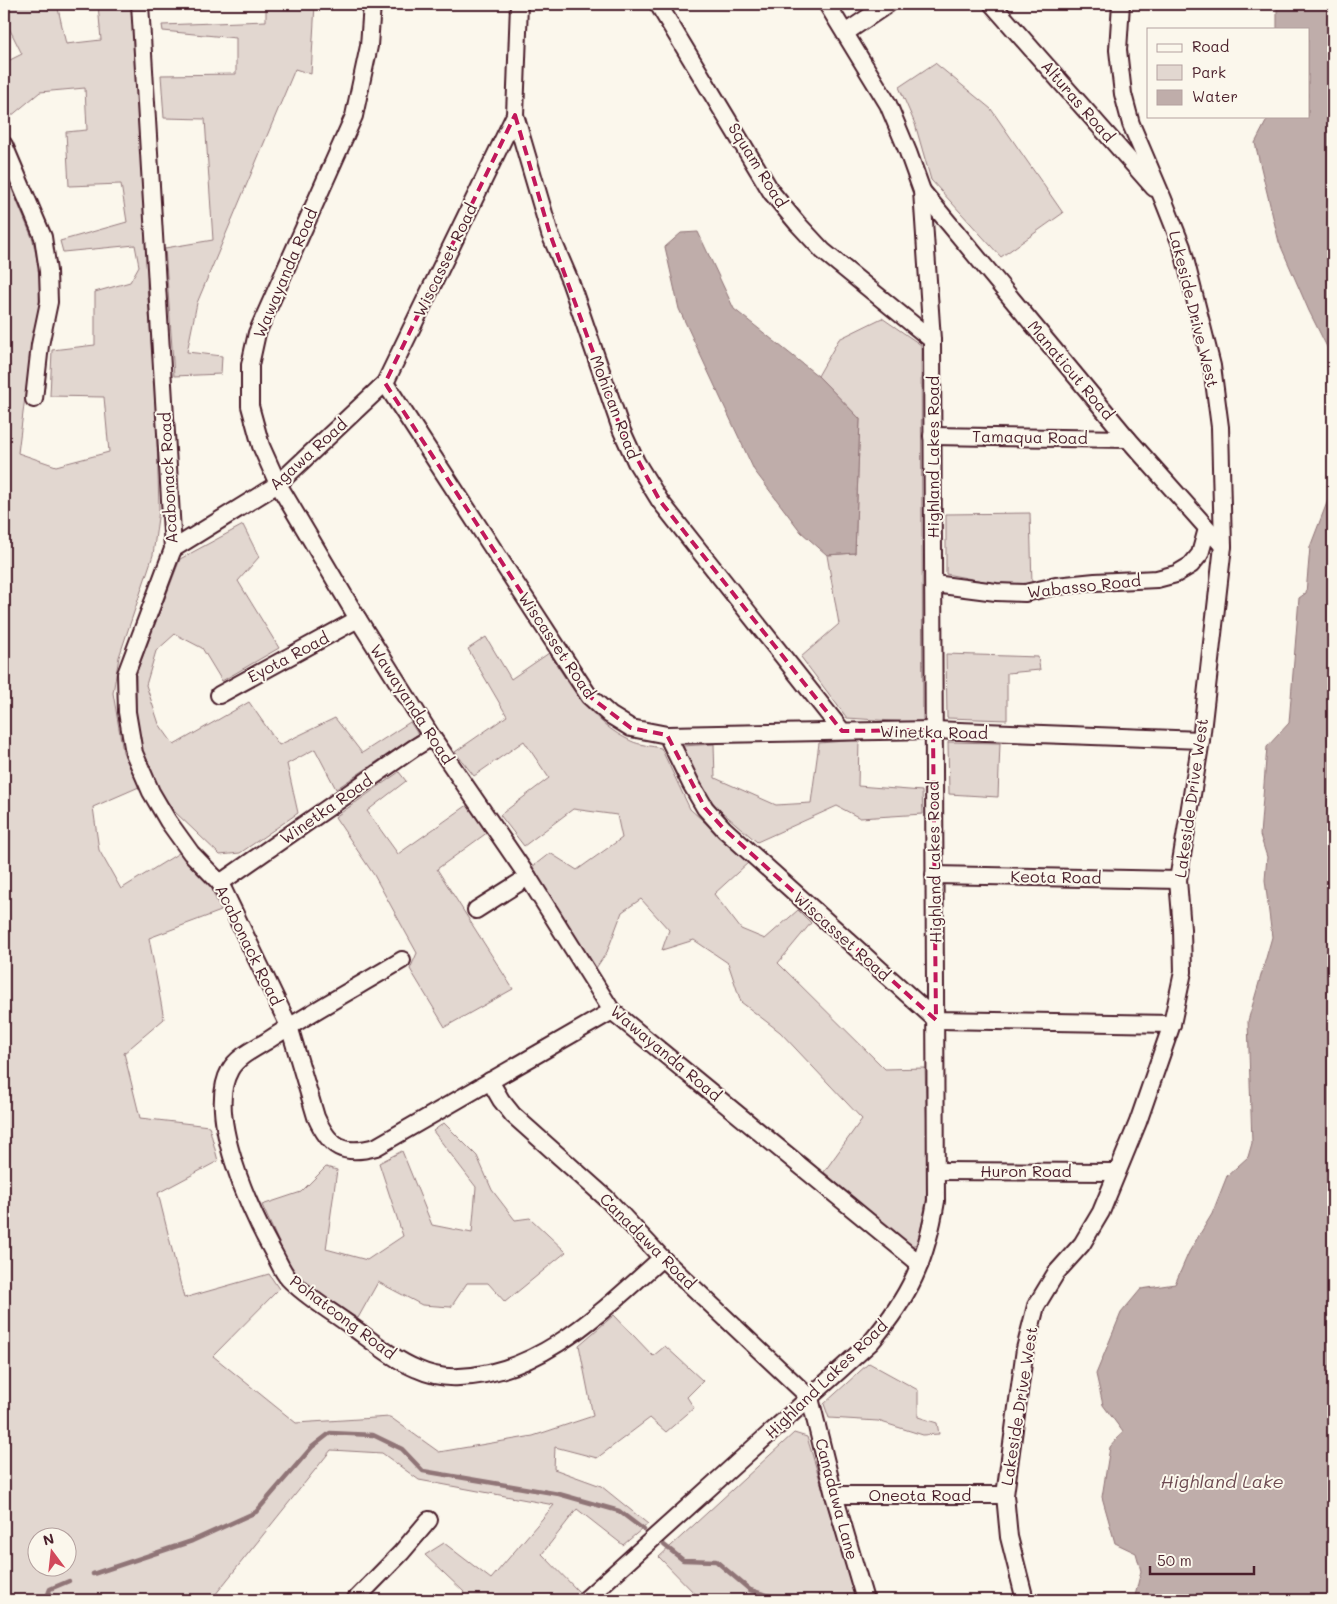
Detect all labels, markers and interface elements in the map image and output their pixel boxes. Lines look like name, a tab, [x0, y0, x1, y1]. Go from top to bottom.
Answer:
legend	[1147, 28, 1310, 118]
text: Road	[1192, 36, 1229, 56]
street label: Alturas Road	[1037, 55, 1120, 146]
text: Park	[1192, 62, 1226, 82]
text: Water	[1192, 86, 1238, 106]
street label: Squam Road	[724, 119, 793, 211]
street label: Wiscasset Road	[408, 200, 481, 320]
street label: Wawayanda Road	[248, 205, 321, 341]
street label: Lakeside Drive West	[1165, 228, 1224, 389]
street label: Manaticut Road	[1024, 316, 1119, 424]
street label: Mohican Road	[586, 352, 645, 462]
street label: Highland Lakes Road	[922, 376, 943, 538]
street label: Acabonack Road	[154, 412, 181, 544]
street label: Agawa Road	[264, 413, 351, 494]
street label: Tamaqua Road	[972, 425, 1088, 448]
street label: Wabasso Road	[1026, 569, 1142, 602]
street label: Wiscasset Road	[514, 588, 601, 702]
street label: Eyota Road	[244, 626, 332, 687]
street label: Wawayanda Road	[366, 640, 459, 768]
street label: Lakeside Drive West	[1169, 717, 1212, 879]
street label: Winetka Road	[880, 720, 988, 743]
street label: Winetka Road	[275, 769, 376, 848]
street label: Highland Lakes Road	[922, 781, 945, 943]
street label: Keota Road	[1010, 865, 1102, 888]
street label: Acabonack Road	[211, 881, 288, 1009]
street label: Wiscasset Road	[789, 886, 895, 985]
street label: Wawayanda Road	[606, 1000, 726, 1105]
street label: Huron Road	[980, 1160, 1072, 1181]
street label: Canadawa Road	[596, 1188, 701, 1293]
street label: Pohatcong Road	[286, 1270, 400, 1363]
street label: Highland Lakes Road	[760, 1315, 891, 1443]
street label: Lakeside Drive West	[996, 1325, 1041, 1487]
street label: Canadawa Lane	[811, 1436, 864, 1562]
water label: Highland Lake	[1160, 1469, 1284, 1493]
street label: Oneota Road	[869, 1484, 971, 1505]
north arrow	[28, 1526, 78, 1576]
text: N	[41, 1528, 56, 1550]
scale bar	[1150, 1544, 1253, 1576]
text: 50 m	[1157, 1550, 1192, 1570]

